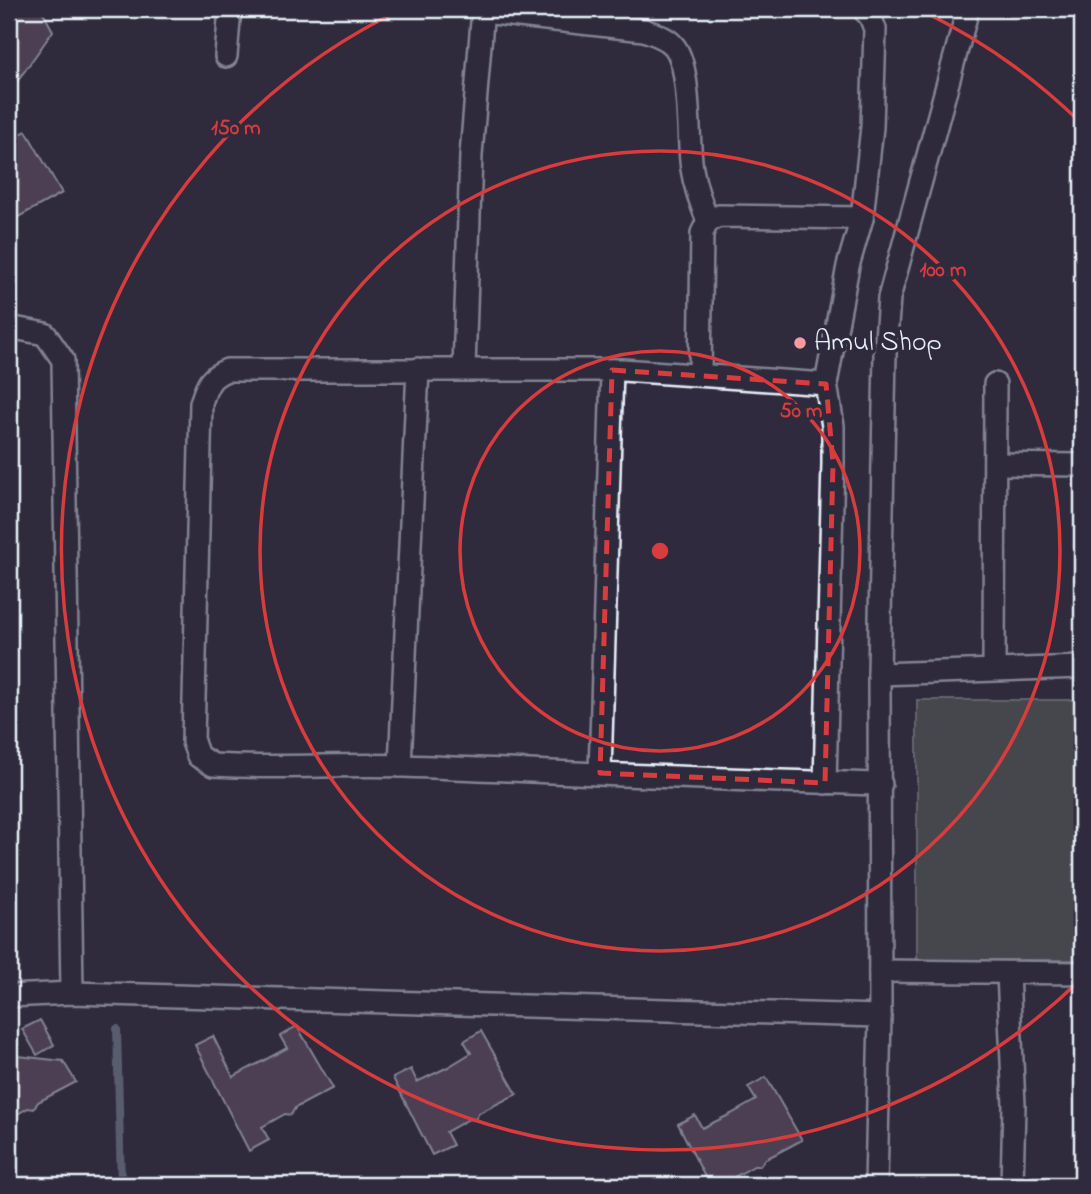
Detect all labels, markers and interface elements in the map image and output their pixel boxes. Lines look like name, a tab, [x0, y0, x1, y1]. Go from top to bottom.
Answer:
text: 150 m	[211, 114, 261, 144]
text: 100 m	[920, 256, 966, 286]
place label: Amul Shop	[814, 323, 942, 364]
marker: Amul Shop	[792, 335, 808, 351]
text: 50 m	[780, 397, 822, 427]
centre of rings	[648, 539, 672, 563]

